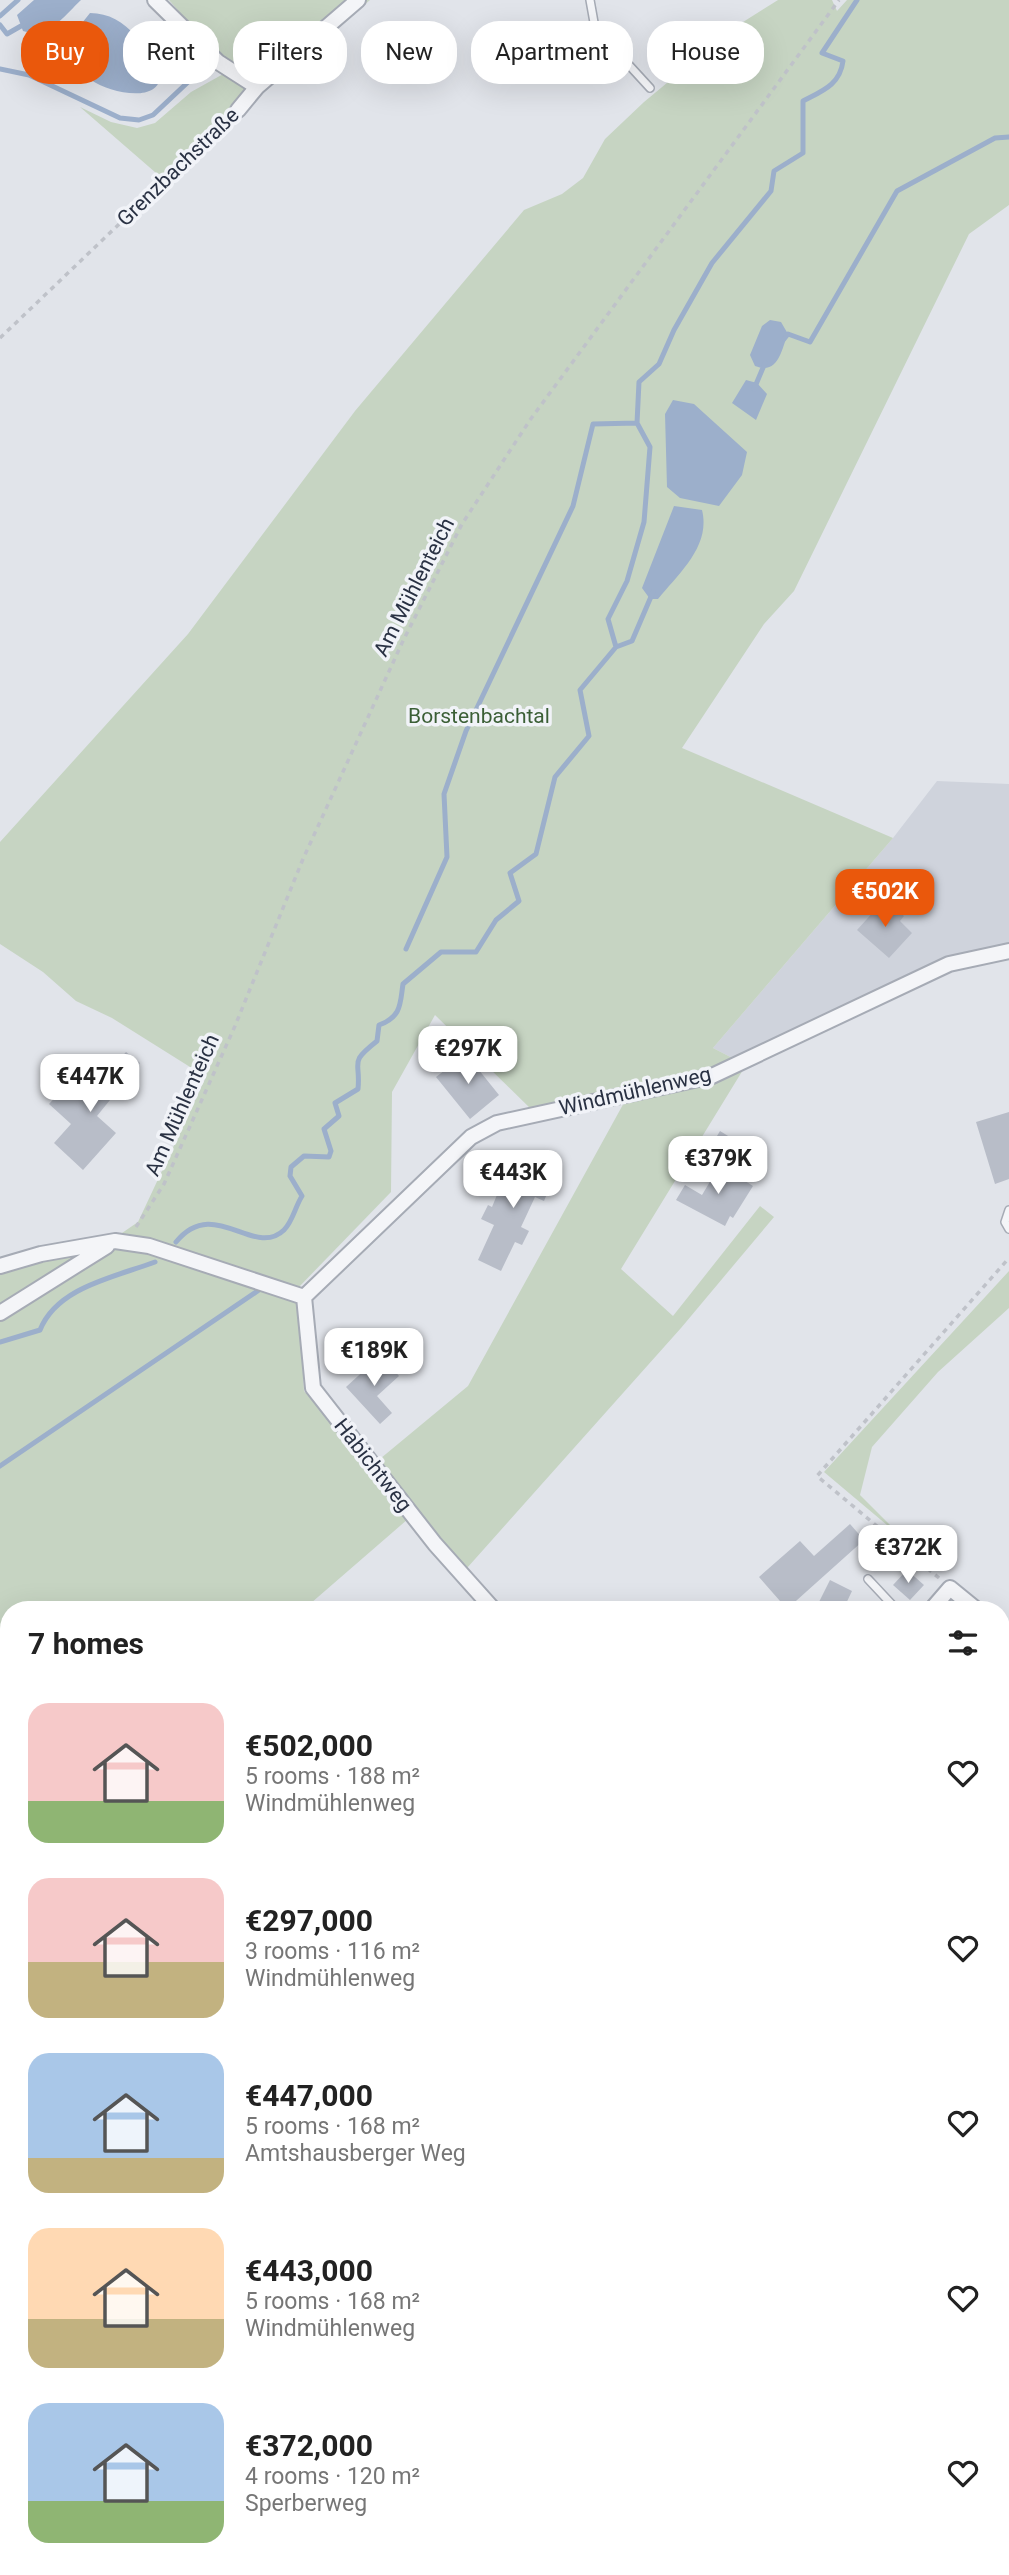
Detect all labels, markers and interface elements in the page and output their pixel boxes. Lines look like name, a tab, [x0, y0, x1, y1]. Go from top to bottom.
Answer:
chip: Buy	[21, 21, 109, 84]
chip: Rent	[123, 21, 219, 84]
chip: Filters	[233, 21, 347, 84]
chip: New	[361, 21, 457, 84]
chip: Apartment	[471, 21, 633, 84]
chip: House	[647, 21, 764, 84]
street label: Grenzbachstraße	[112, 103, 244, 231]
street label: Am Mühlenteich	[369, 514, 459, 660]
park label: Borstenbachtal	[408, 704, 550, 728]
pin: €502K	[836, 870, 934, 929]
text: €502K	[851, 878, 919, 905]
pin: €297K	[419, 1026, 517, 1086]
street label: Am Mühlenteich	[140, 1031, 224, 1179]
text: €297K	[434, 1035, 502, 1062]
pin: €447K	[41, 1054, 139, 1114]
street label: Windmühlenweg	[557, 1062, 713, 1120]
text: €447K	[56, 1063, 124, 1090]
pin: €379K	[669, 1136, 767, 1196]
text: €379K	[684, 1145, 752, 1172]
pin: €443K	[464, 1150, 562, 1210]
text: €443K	[479, 1159, 547, 1186]
pin: €189K	[325, 1328, 423, 1388]
text: €189K	[340, 1337, 408, 1364]
street label: Habichtweg	[329, 1414, 417, 1516]
pin: €372K	[859, 1526, 957, 1585]
text: €372K	[874, 1534, 942, 1561]
icon: filters	[944, 1624, 982, 1662]
text: 7 homes	[28, 1626, 144, 1661]
text: €502,000	[245, 1728, 373, 1763]
icon: home	[84, 1731, 168, 1815]
icon: heart	[944, 1754, 982, 1792]
text: 5 rooms · 188 m²	[245, 1763, 420, 1790]
text: Windmühlenweg	[245, 1790, 415, 1817]
text: €297,000	[245, 1903, 373, 1938]
icon: home	[84, 1906, 168, 1990]
icon: heart	[944, 1929, 982, 1967]
text: 3 rooms · 116 m²	[245, 1938, 420, 1965]
text: Windmühlenweg	[245, 1965, 415, 1992]
text: €447,000	[245, 2078, 373, 2113]
icon: home	[84, 2081, 168, 2165]
icon: heart	[944, 2104, 982, 2142]
text: 5 rooms · 168 m²	[245, 2113, 420, 2140]
text: Amtshausberger Weg	[245, 2140, 466, 2167]
text: €443,000	[245, 2253, 373, 2288]
icon: home	[84, 2256, 168, 2340]
icon: heart	[944, 2279, 982, 2317]
text: 5 rooms · 168 m²	[245, 2288, 420, 2315]
text: Windmühlenweg	[245, 2315, 415, 2342]
text: €372,000	[245, 2428, 373, 2463]
icon: home	[84, 2431, 168, 2515]
icon: heart	[944, 2454, 982, 2492]
text: 4 rooms · 120 m²	[245, 2463, 420, 2490]
text: Sperberweg	[245, 2490, 367, 2517]

